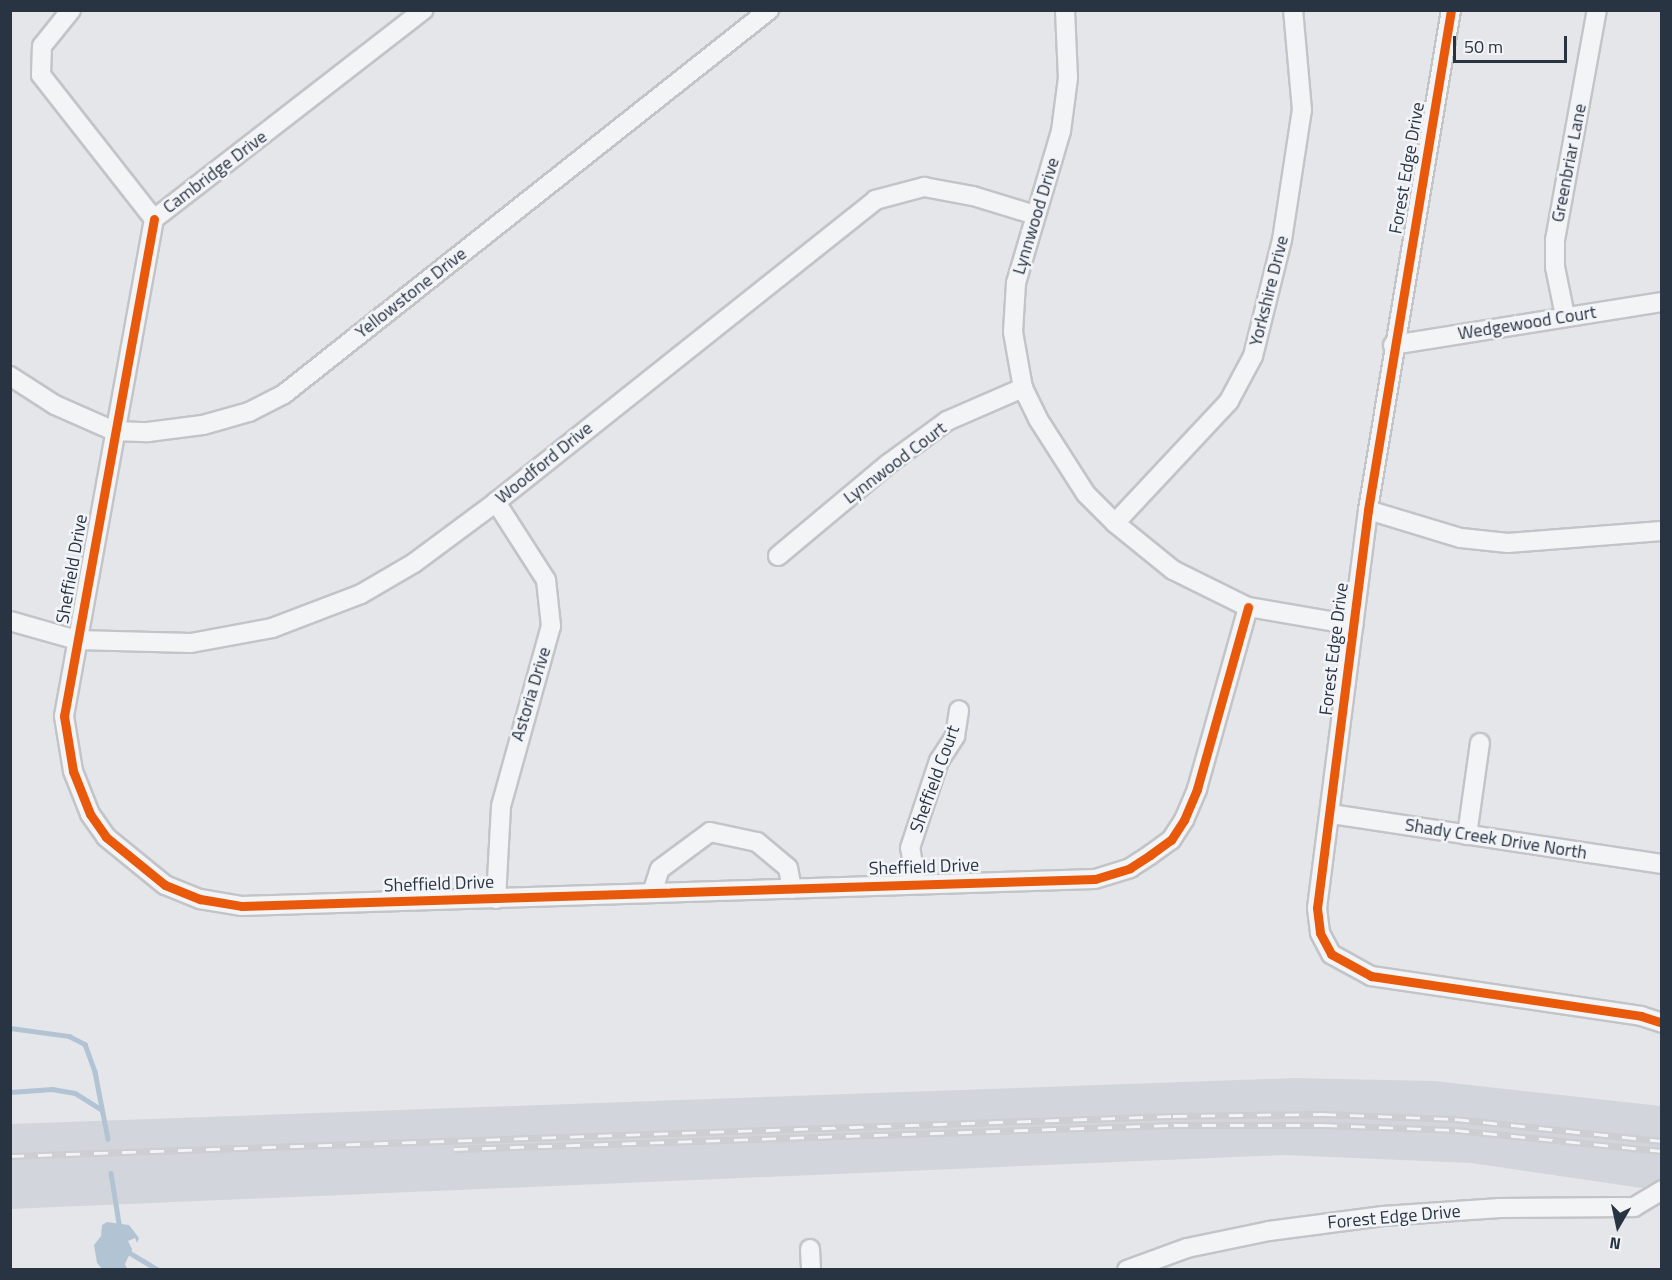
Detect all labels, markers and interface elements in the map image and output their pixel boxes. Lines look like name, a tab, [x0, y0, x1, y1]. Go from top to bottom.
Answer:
scale bar	[1456, 24, 1570, 62]
text: 50 m	[1464, 33, 1503, 60]
street label: Forest Edge Drive	[1385, 100, 1429, 236]
street label: Greenbriar Lane	[1547, 102, 1591, 224]
street label: Cambridge Drive	[159, 126, 271, 218]
street label: Lynnwood Drive	[1008, 155, 1064, 277]
street label: Yorkshire Drive	[1245, 233, 1293, 349]
street label: Yellowstone Drive	[351, 243, 471, 343]
street label: Wedgewood Court	[1456, 301, 1598, 345]
street label: Woodford Drive	[491, 417, 597, 509]
street label: Lynnwood Court	[839, 417, 951, 509]
street label: Sheffield Drive	[52, 513, 92, 625]
street label: Forest Edge Drive	[1315, 581, 1353, 717]
street label: Astoria Drive	[506, 644, 556, 744]
street label: Sheffield Court	[906, 723, 964, 835]
street label: Shady Creek Drive North	[1403, 814, 1589, 864]
street label: Sheffield Drive	[868, 854, 980, 880]
street label: Sheffield Drive	[383, 871, 495, 897]
north arrow	[1588, 1196, 1648, 1256]
street label: Forest Edge Drive	[1327, 1200, 1461, 1234]
text: N	[1608, 1231, 1623, 1256]

